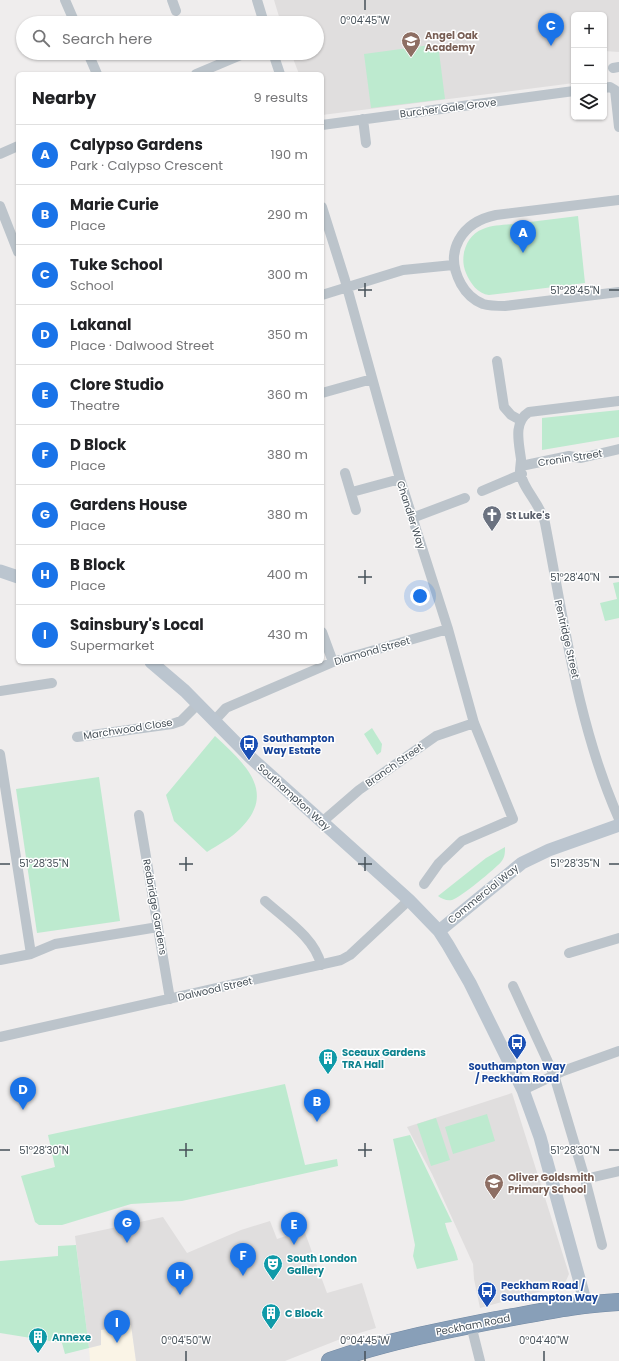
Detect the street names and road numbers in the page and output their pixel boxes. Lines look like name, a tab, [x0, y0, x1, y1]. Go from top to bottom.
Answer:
street label: Burcher Gale Grove	[399, 95, 497, 121]
street label: Cronin Street	[537, 445, 604, 470]
street label: Chandler Way	[393, 479, 429, 552]
street label: Pentridge Street	[551, 598, 583, 680]
street label: Diamond Street	[332, 633, 412, 669]
street label: Marchwood Close	[82, 715, 174, 743]
street label: Branch Street	[362, 739, 426, 790]
street label: Southampton Way	[254, 760, 334, 834]
street label: Redbridge Gardens	[139, 858, 171, 956]
street label: Commercial Way	[444, 860, 522, 927]
street label: Dalwood Street	[176, 973, 254, 1005]
street label: Peckham Road	[435, 1310, 511, 1340]

